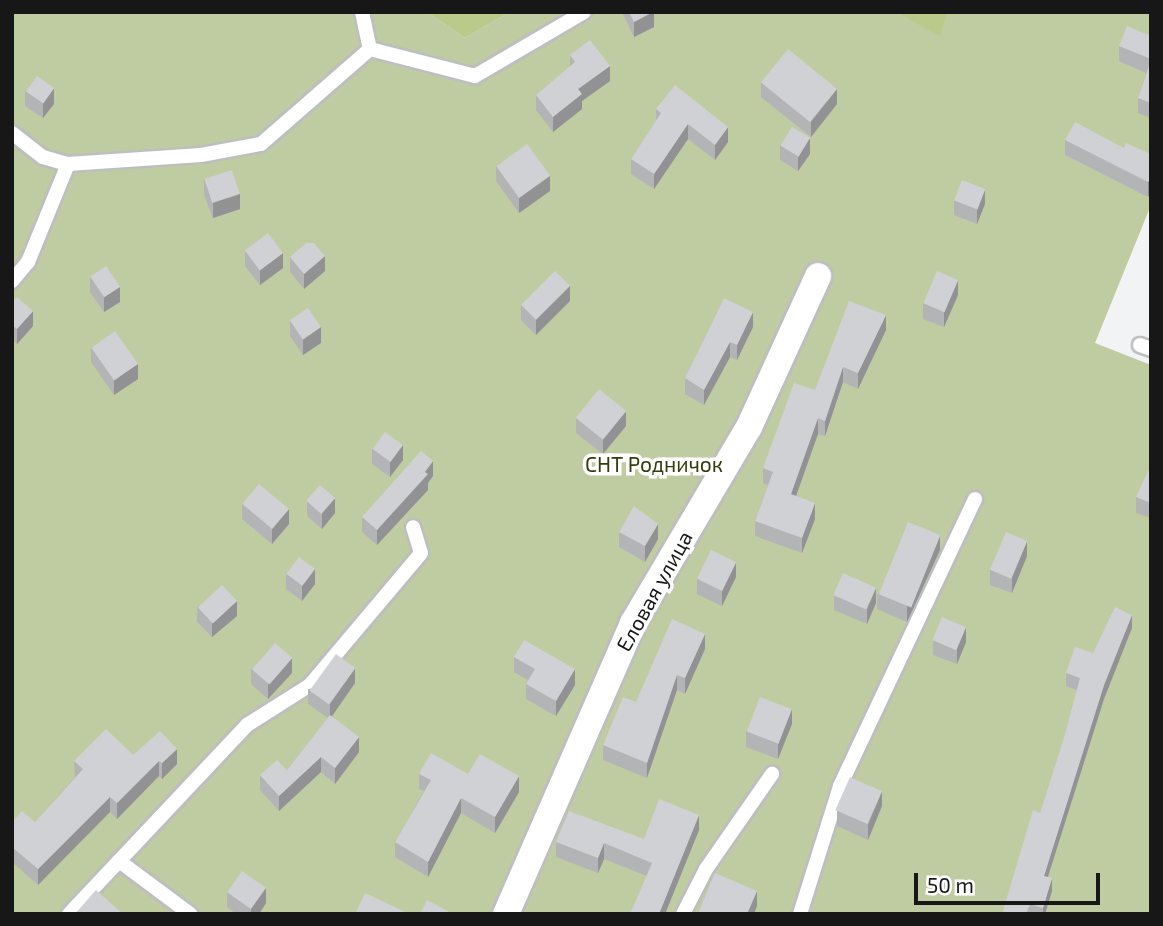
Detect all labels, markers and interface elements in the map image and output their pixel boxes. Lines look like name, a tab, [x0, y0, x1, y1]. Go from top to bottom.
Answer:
park label: СНТ Родничок	[585, 451, 723, 477]
street label: Еловая улица	[611, 527, 697, 655]
scale bar	[918, 860, 1104, 904]
text: 50 m	[927, 872, 974, 897]

